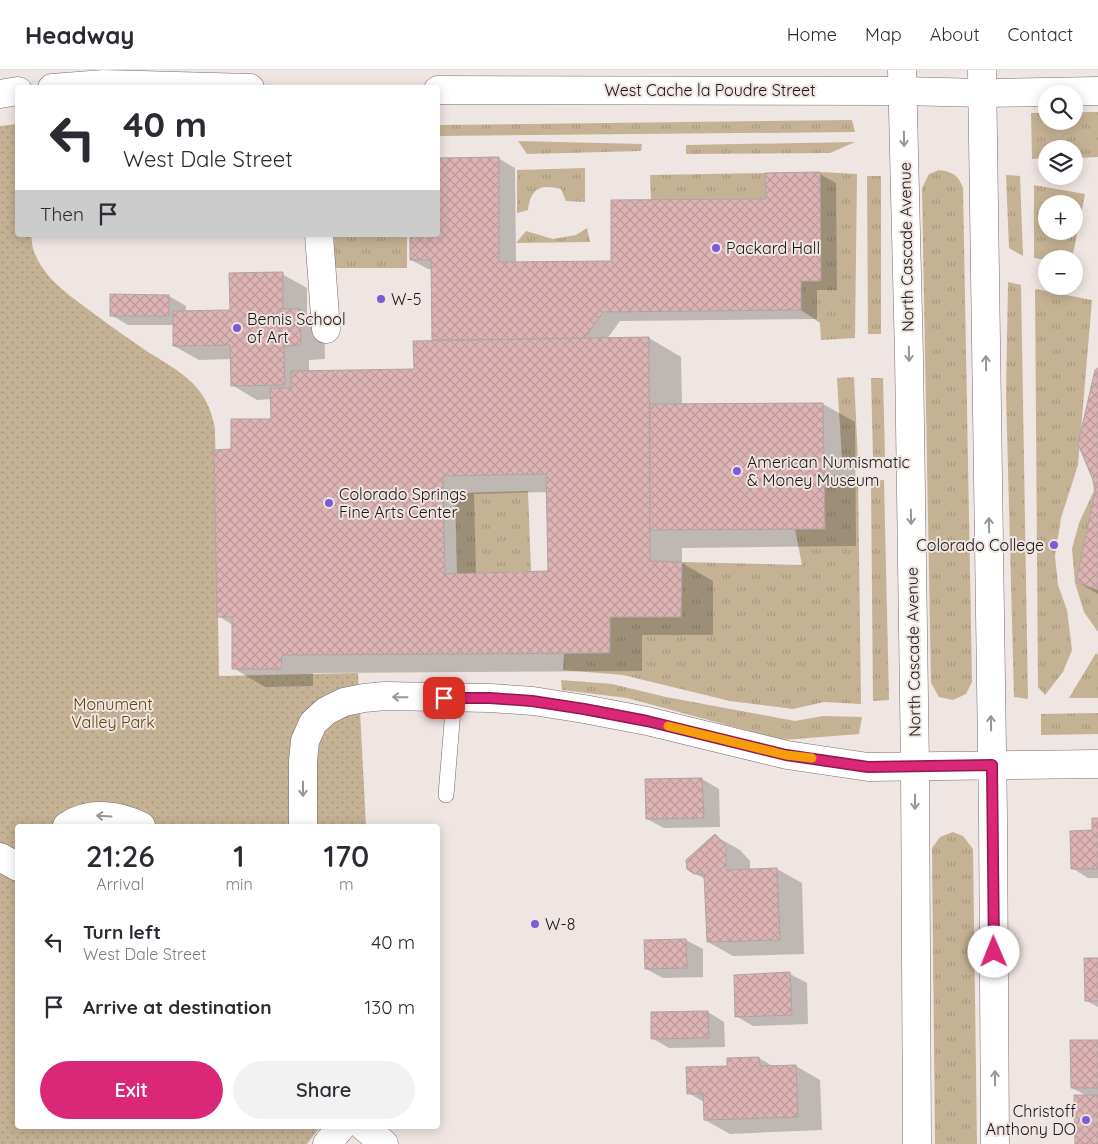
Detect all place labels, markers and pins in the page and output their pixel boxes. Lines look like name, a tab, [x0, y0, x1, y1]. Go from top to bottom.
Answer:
place label: Packard Hall	[726, 238, 820, 258]
marker: Packard Hall	[710, 242, 722, 254]
place label: W-5	[391, 289, 421, 309]
marker: W-5	[375, 293, 387, 305]
place label: Bemis School of Art	[247, 309, 346, 347]
marker: Bemis School of Art	[231, 322, 243, 334]
place label: American Numismatic & Money Museum	[747, 452, 910, 490]
marker: American Numismatic & Money Museum	[731, 465, 743, 477]
place label: Colorado Springs Fine Arts Center	[339, 484, 467, 522]
marker: Colorado Springs Fine Arts Center	[323, 497, 335, 509]
place label: Colorado College	[916, 535, 1044, 555]
marker: Colorado College	[1048, 539, 1060, 551]
pin	[423, 677, 465, 719]
place label: W-8	[545, 914, 575, 934]
marker: W-8	[529, 918, 541, 930]
place label: Christoff Anthony DO	[986, 1101, 1076, 1139]
marker: Christoff Anthony DO	[1080, 1114, 1092, 1126]

